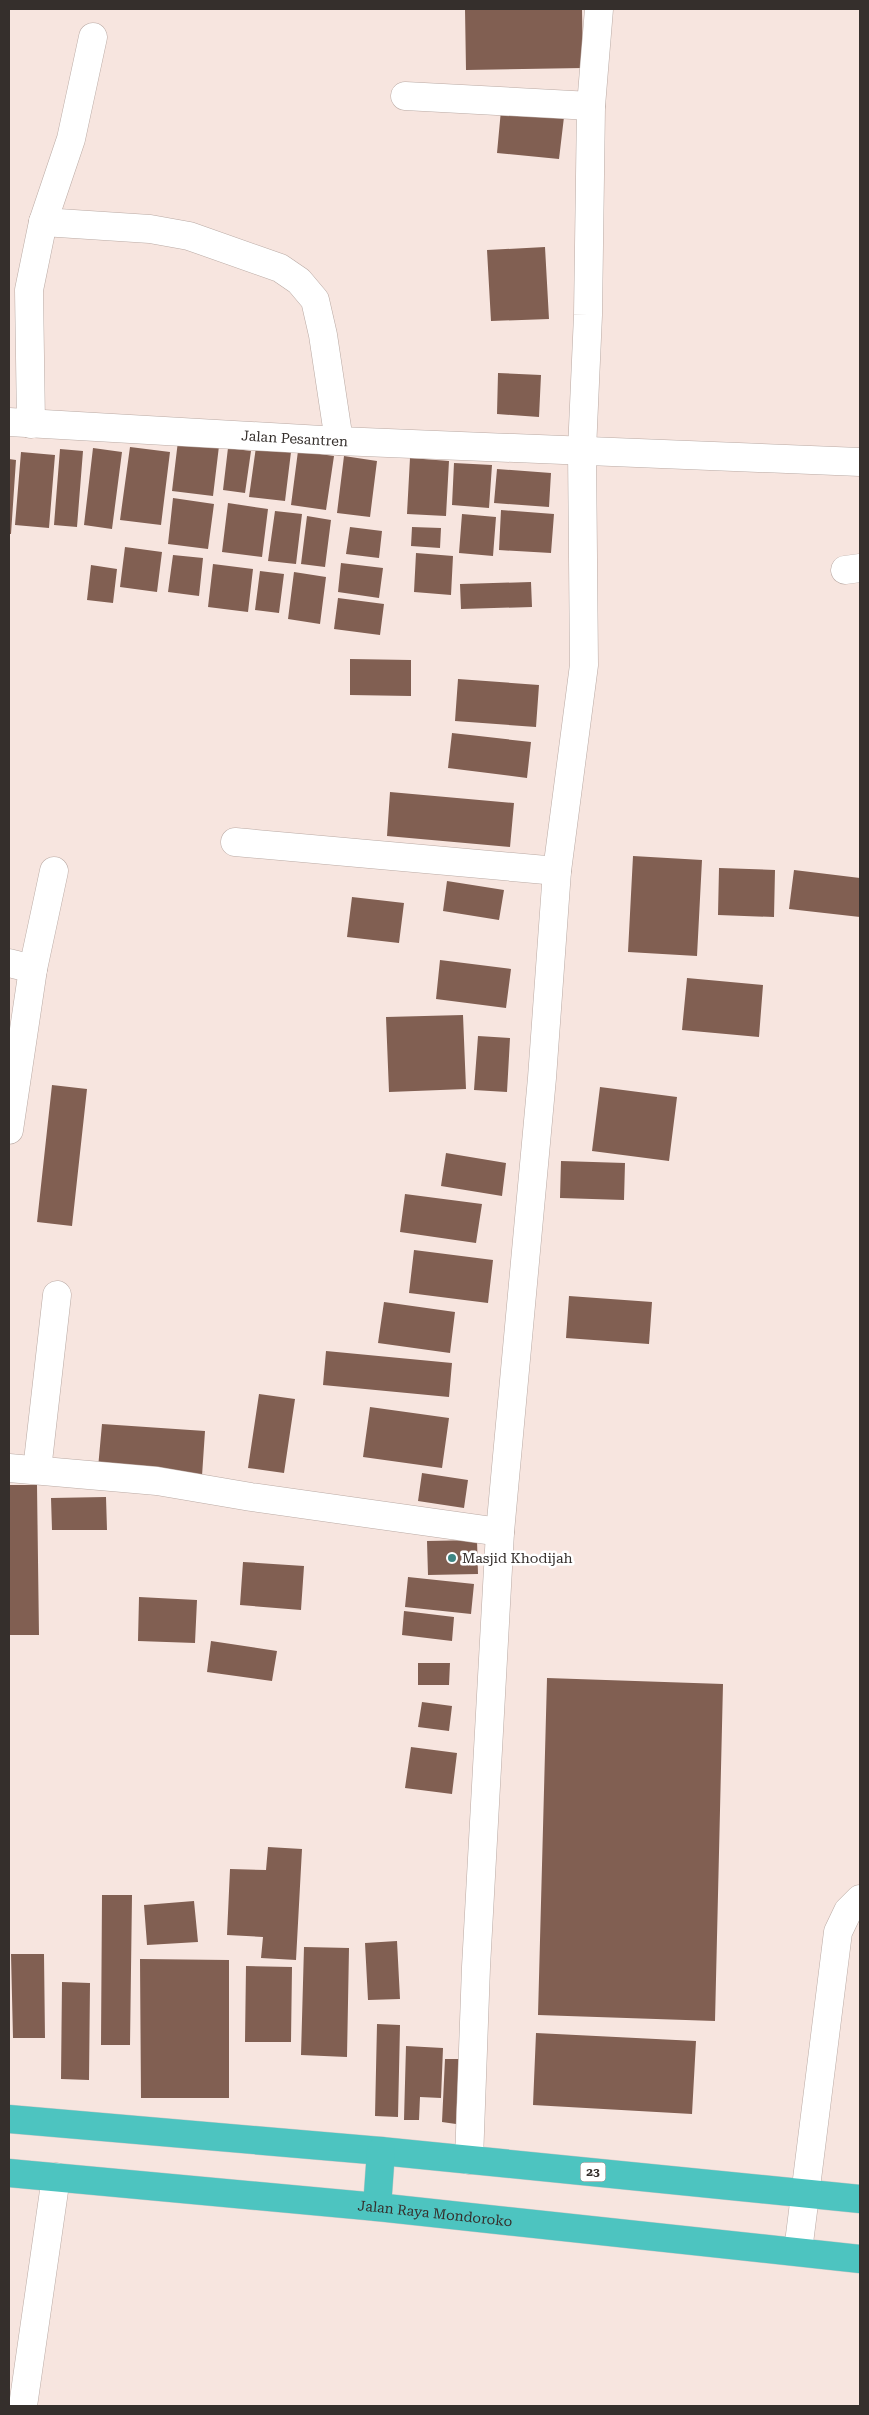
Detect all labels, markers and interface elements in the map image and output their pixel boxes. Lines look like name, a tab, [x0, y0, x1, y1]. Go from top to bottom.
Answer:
street label: Jalan Pesantren	[241, 427, 348, 449]
place label: Masjid Khodijah	[462, 1550, 573, 1566]
marker: Masjid Khodijah	[446, 1552, 458, 1564]
road number: 23	[580, 2162, 606, 2182]
street label: Jalan Raya Mondoroko	[357, 2197, 513, 2230]

